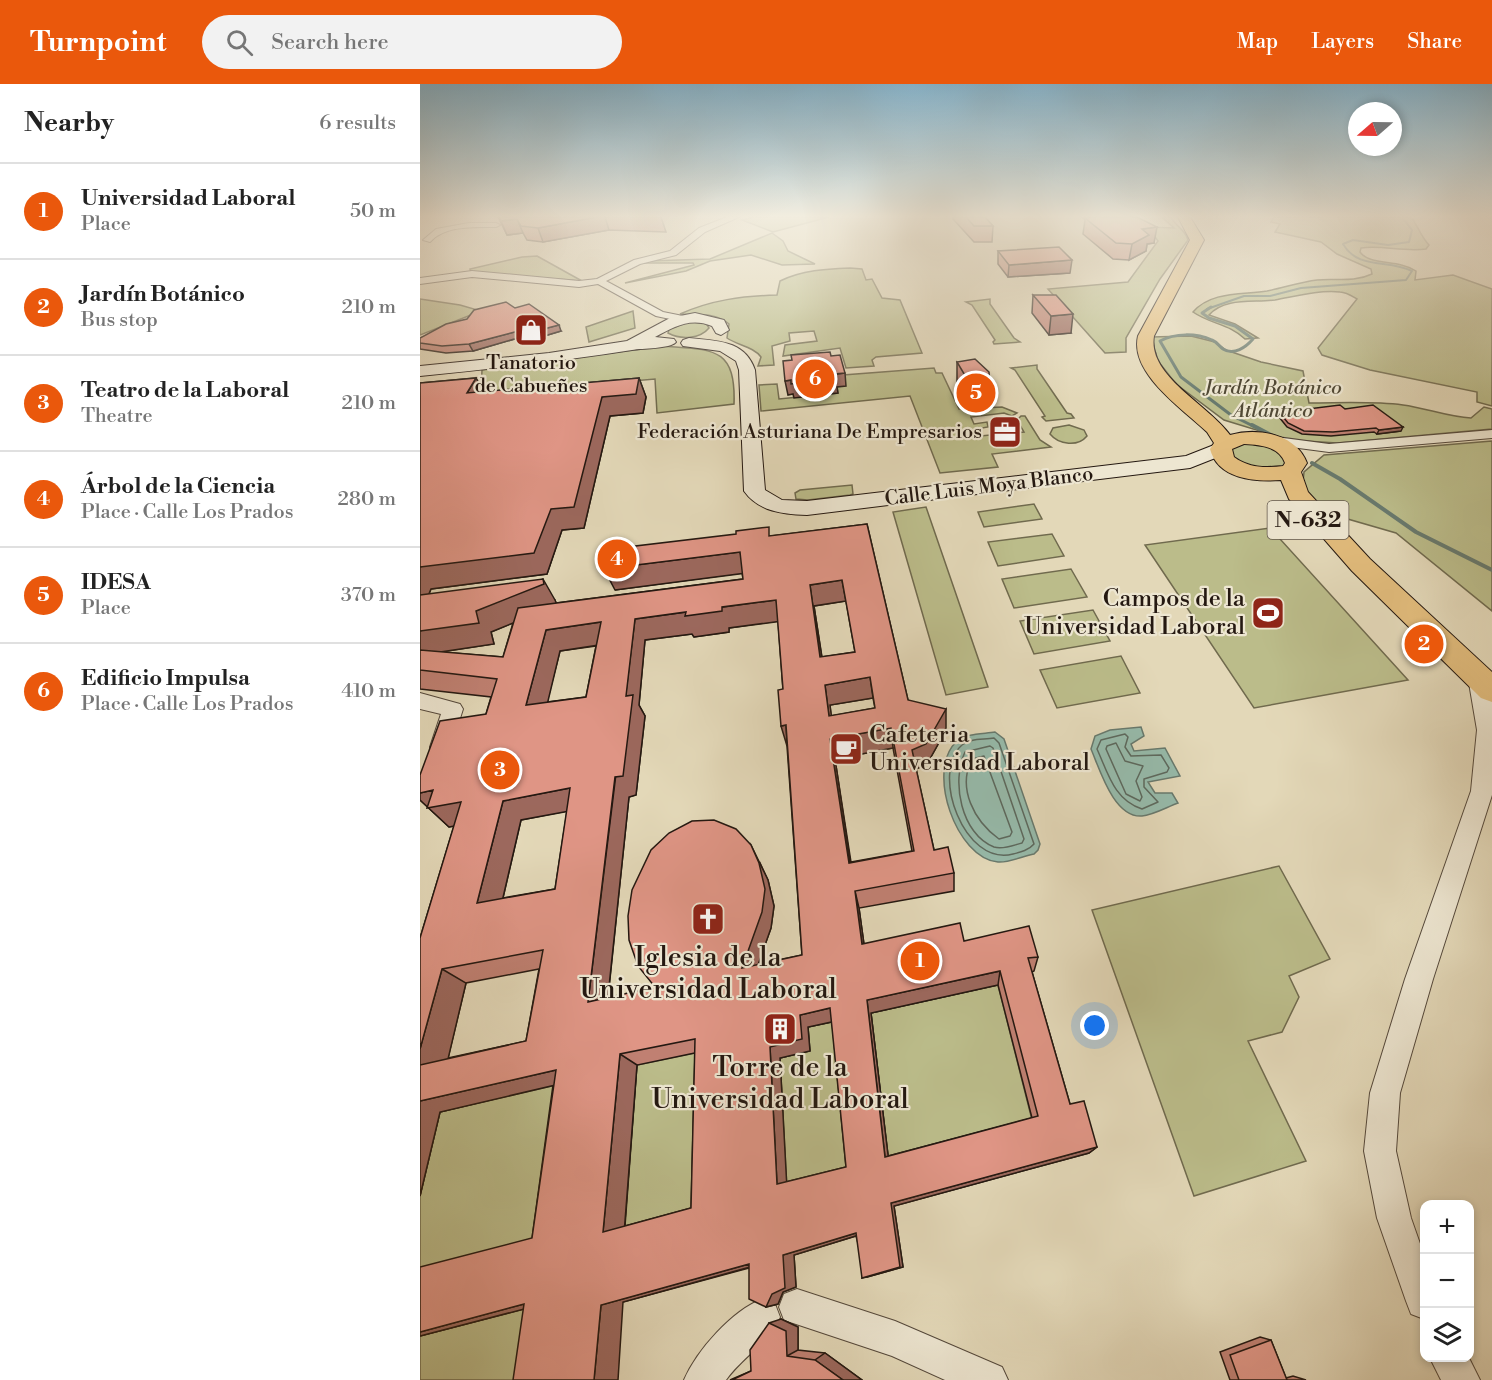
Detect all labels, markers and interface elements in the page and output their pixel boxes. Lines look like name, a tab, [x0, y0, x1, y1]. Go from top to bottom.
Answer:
search box	[202, 15, 622, 69]
text: Turnpoint	[30, 25, 166, 60]
icon: search	[223, 26, 256, 59]
text: Search here	[271, 29, 389, 56]
text: Map	[1237, 29, 1278, 55]
text: Layers	[1311, 29, 1374, 55]
text: Share	[1407, 29, 1462, 55]
north arrow	[1348, 102, 1402, 156]
text: Nearby	[24, 107, 114, 139]
text: 6 results	[319, 111, 396, 136]
text: Universidad Laboral	[81, 185, 295, 212]
text: 1	[39, 199, 48, 224]
text: 50 m	[350, 199, 396, 224]
text: Place	[81, 212, 131, 237]
text: Jardín Botánico	[81, 281, 245, 308]
text: 2	[37, 295, 50, 320]
text: 210 m	[341, 295, 396, 320]
text: Bus stop	[81, 308, 158, 333]
shop icon: Tanatorio de Cabueñes	[513, 312, 549, 348]
place label: Tanatorio de Cabueñes	[474, 351, 588, 399]
pin: 6	[796, 356, 834, 402]
pin: 5	[956, 370, 996, 416]
park label: Jardín Botánico Atlántico	[1202, 376, 1342, 424]
text: Teatro de la Laboral	[81, 377, 289, 404]
text: 3	[37, 391, 50, 416]
text: 210 m	[341, 391, 396, 416]
text: Theatre	[81, 404, 153, 429]
office icon: Federación Asturiana De Empresarios	[987, 414, 1023, 450]
place label: Federación Asturiana De Empresarios	[637, 420, 982, 445]
street label: Calle Luis Moya Blanco	[883, 462, 1095, 512]
text: Árbol de la Ciencia	[81, 473, 275, 500]
text: 4	[37, 487, 50, 512]
text: 280 m	[337, 487, 396, 512]
text: Place · Calle Los Prados	[81, 500, 293, 525]
road number: N-632	[1268, 501, 1348, 539]
pin: 4	[598, 536, 636, 582]
text: IDESA	[81, 569, 151, 596]
text: 5	[37, 583, 50, 608]
text: 370 m	[341, 583, 396, 608]
place label: Campos de la Universidad Laboral	[1024, 584, 1246, 642]
sports icon: Campos de la Universidad Laboral	[1250, 595, 1286, 631]
text: Place	[81, 596, 131, 621]
pin: 2	[1404, 622, 1444, 666]
text: Edificio Impulsa	[81, 665, 250, 692]
text: 6	[37, 679, 50, 704]
text: 410 m	[341, 679, 396, 704]
text: Place · Calle Los Prados	[81, 692, 293, 717]
place label: Cafeteria Universidad Laboral	[869, 720, 1090, 778]
cafe icon: Cafeteria Universidad Laboral	[828, 731, 864, 767]
pin: 3	[480, 748, 520, 792]
church icon: Iglesia de la Universidad Laboral	[690, 901, 726, 937]
pin: 1	[900, 938, 940, 984]
place label: Iglesia de la Universidad Laboral	[579, 940, 837, 1007]
building icon: Torre de la Universidad Laboral	[762, 1011, 798, 1047]
your location	[1080, 1011, 1109, 1040]
place label: Torre de la Universidad Laboral	[651, 1050, 909, 1117]
map controls	[1420, 1200, 1474, 1362]
button: +	[1420, 1200, 1474, 1254]
button: −	[1420, 1254, 1474, 1308]
button: layers	[1420, 1308, 1474, 1362]

